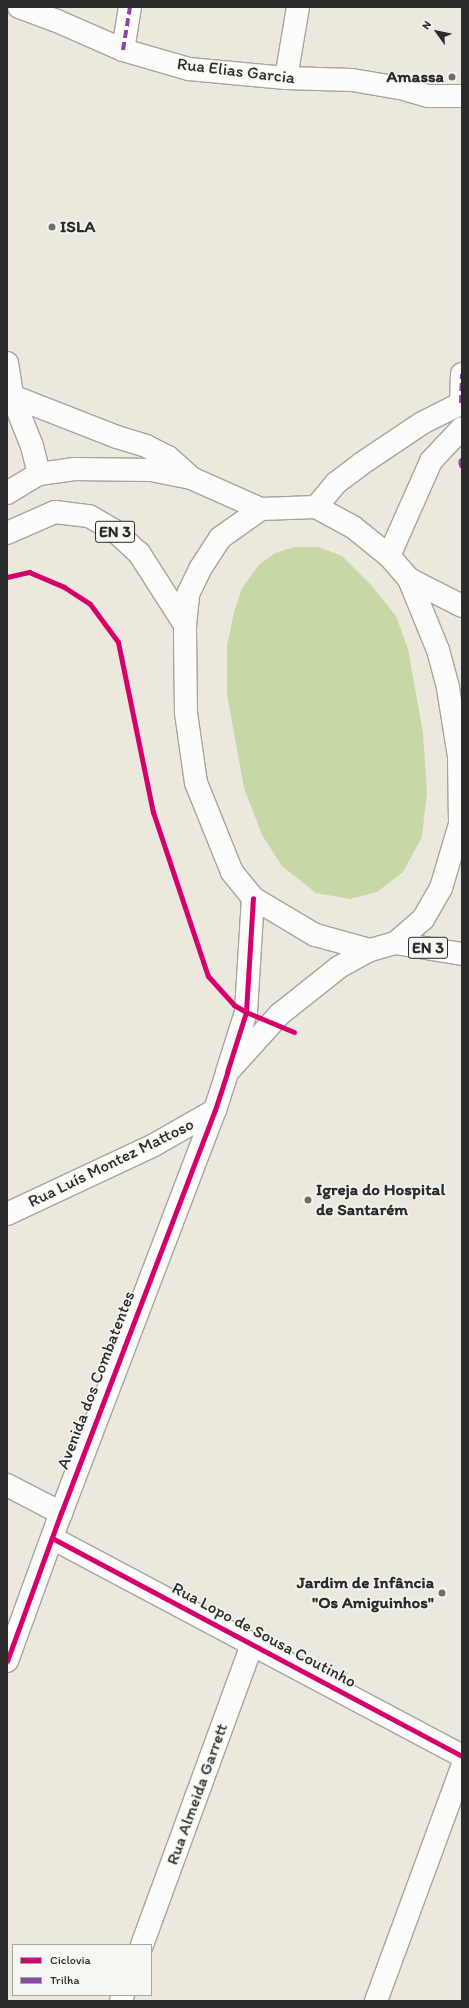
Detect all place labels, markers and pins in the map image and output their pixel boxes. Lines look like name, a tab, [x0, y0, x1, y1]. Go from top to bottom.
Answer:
place label: Amassa	[386, 67, 444, 87]
marker: Amassa	[447, 72, 457, 82]
place label: ISLA	[60, 217, 95, 237]
marker: ISLA	[47, 222, 57, 232]
place label: Igreja do Hospital de Santarém	[316, 1180, 445, 1220]
marker: Igreja do Hospital de Santarém	[303, 1195, 313, 1205]
place label: Jardim de Infância "Os Amiguinhos"	[296, 1573, 434, 1613]
marker: Jardim de Infância "Os Amiguinhos"	[437, 1588, 447, 1598]

